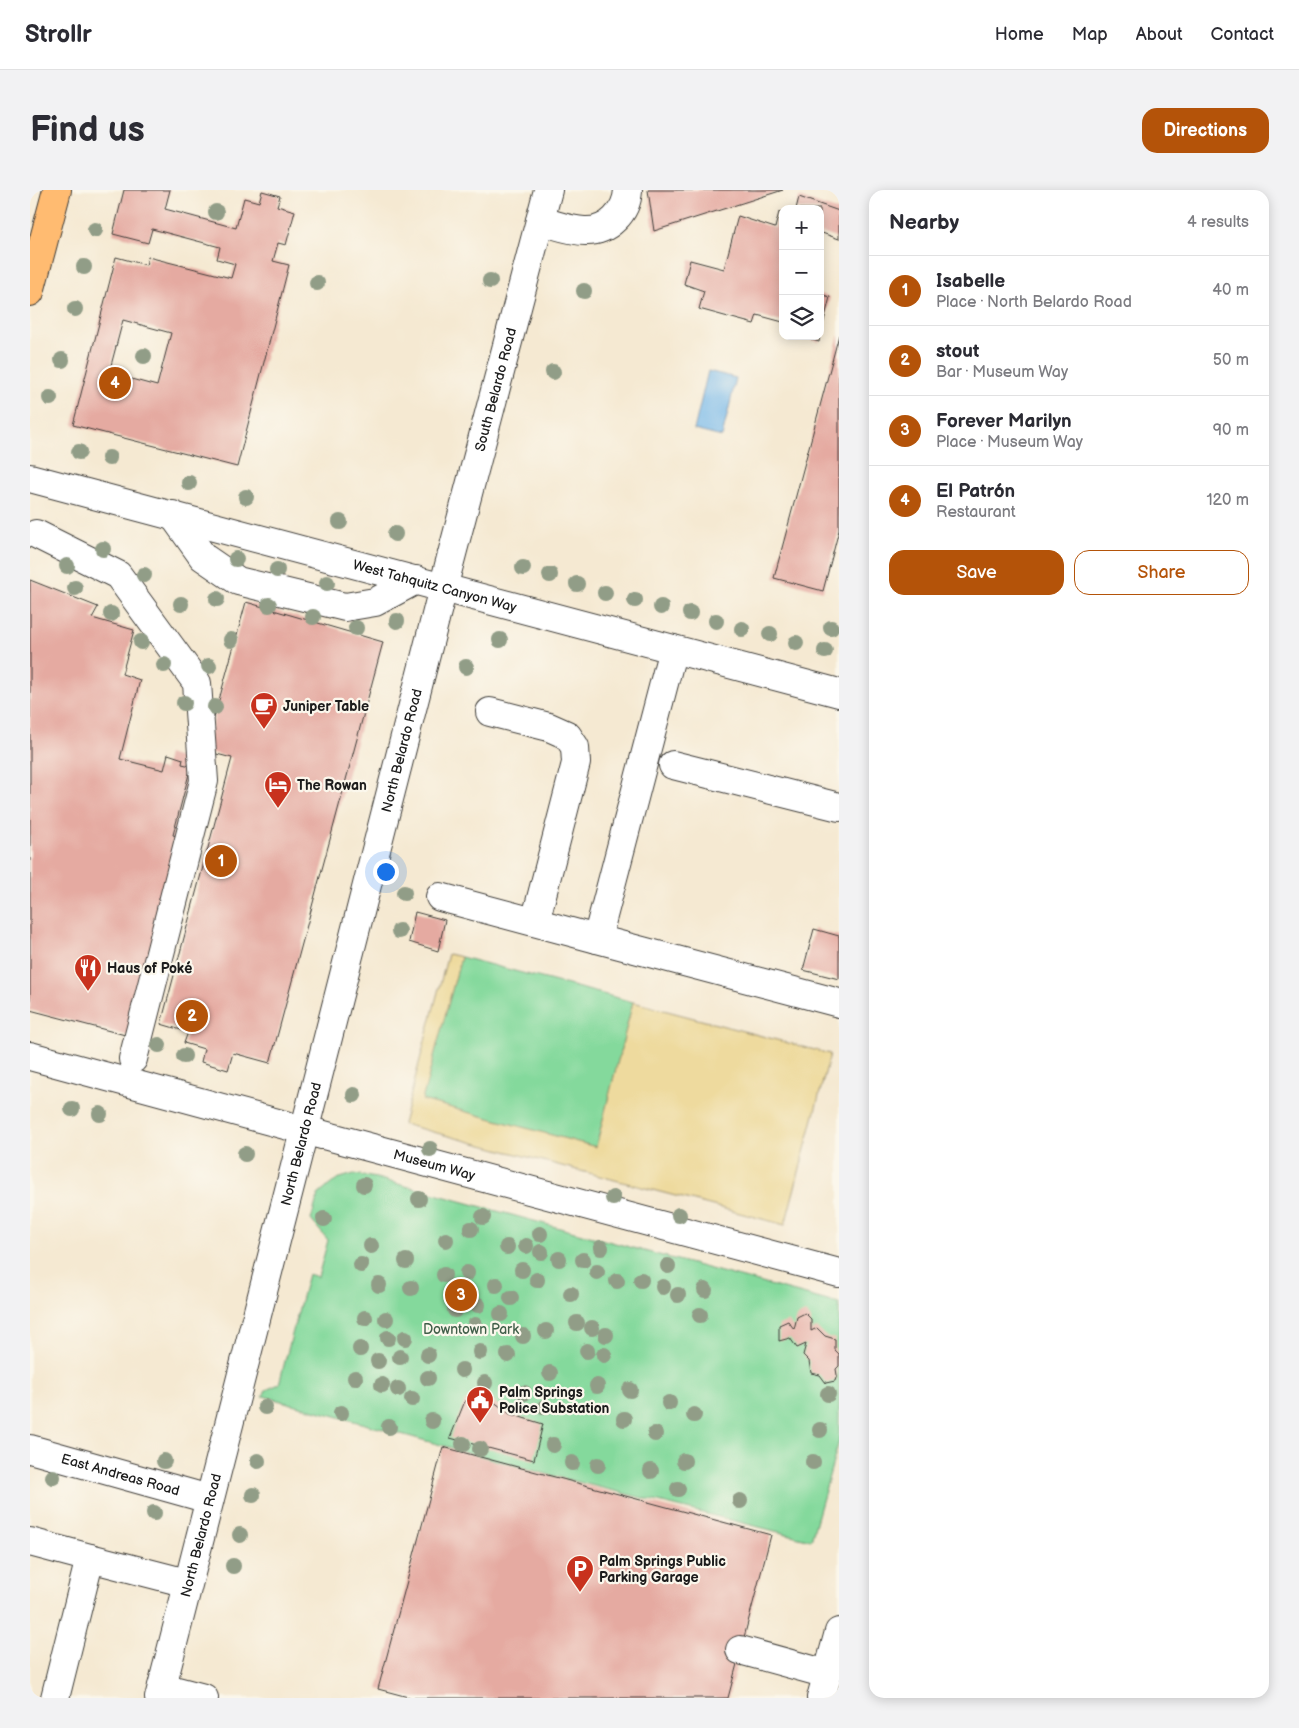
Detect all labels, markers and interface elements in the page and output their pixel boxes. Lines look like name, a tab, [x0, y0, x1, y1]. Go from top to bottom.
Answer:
text: Strollr	[25, 20, 92, 49]
text: Home	[995, 24, 1044, 45]
text: Map	[1072, 24, 1108, 45]
text: About	[1136, 24, 1183, 45]
text: Contact	[1211, 24, 1274, 45]
button: Directions	[1142, 108, 1269, 153]
text: Find us	[30, 109, 145, 152]
map controls	[779, 205, 824, 340]
button: +	[779, 205, 824, 250]
text: Nearby	[889, 210, 959, 235]
text: 4 results	[1187, 213, 1249, 232]
button: −	[779, 250, 824, 295]
text: Isabelle	[936, 270, 1005, 293]
text: 1	[902, 281, 908, 300]
text: 40 m	[1212, 281, 1249, 300]
text: Place · North Belardo Road	[936, 293, 1132, 312]
button: layers	[779, 295, 824, 340]
street label: South Belardo Road	[471, 326, 520, 453]
text: stout	[936, 340, 979, 363]
text: 2	[900, 351, 910, 370]
text: 50 m	[1213, 351, 1249, 370]
text: Bar · Museum Way	[936, 363, 1068, 382]
pin: 4	[99, 364, 131, 402]
text: Forever Marilyn	[936, 410, 1072, 433]
text: 3	[900, 421, 910, 440]
text: 90 m	[1213, 421, 1249, 440]
text: Place · Museum Way	[936, 433, 1083, 452]
text: El Patrón	[936, 480, 1015, 503]
text: 4	[900, 491, 910, 510]
text: 120 m	[1206, 491, 1249, 510]
text: Restaurant	[936, 503, 1016, 522]
button: Save	[889, 550, 1064, 595]
button: Share	[1074, 550, 1249, 595]
street label: West Tahquitz Canyon Way	[351, 556, 519, 616]
street label: North Belardo Road	[377, 687, 425, 814]
cafe icon: Juniper Table	[249, 691, 279, 730]
place label: Juniper Table	[283, 698, 369, 715]
hotel icon: The Rowan	[263, 770, 293, 809]
place label: The Rowan	[297, 777, 367, 794]
pin: 1	[205, 842, 237, 880]
your location	[373, 859, 399, 885]
restaurant icon: Haus of Poké	[73, 953, 103, 992]
place label: Haus of Poké	[107, 960, 193, 977]
pin: 2	[176, 997, 208, 1035]
street label: North Belardo Road	[277, 1080, 325, 1207]
street label: Museum Way	[392, 1146, 478, 1184]
pin: 3	[445, 1276, 477, 1314]
park label: Downtown Park	[423, 1321, 519, 1338]
place label: Palm Springs Police Substation	[499, 1384, 610, 1417]
public building icon: Palm Springs Police Substation	[465, 1385, 495, 1424]
street label: East Andreas Road	[59, 1450, 182, 1499]
street label: North Belardo Road	[177, 1472, 225, 1599]
place label: Palm Springs Public Parking Garage	[599, 1553, 726, 1586]
parking icon: Palm Springs Public Parking Garage	[565, 1554, 595, 1593]

